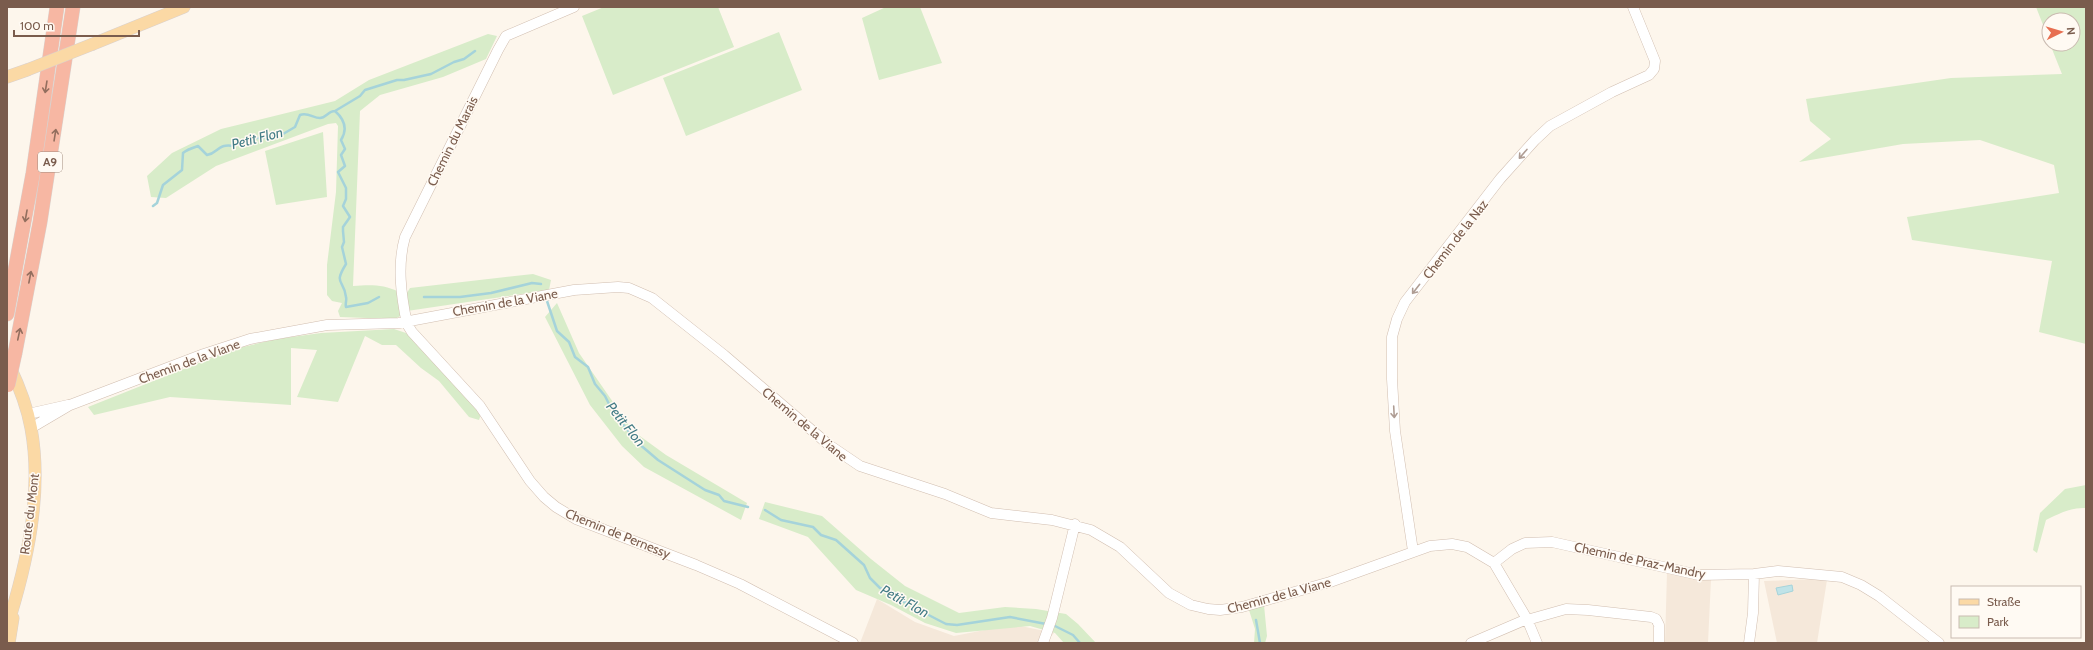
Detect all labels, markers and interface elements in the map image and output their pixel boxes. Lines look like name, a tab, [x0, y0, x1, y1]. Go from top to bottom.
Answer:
scale bar	[14, 12, 139, 38]
north arrow	[2041, 12, 2081, 52]
text: 100 m	[20, 18, 54, 33]
text: N	[2064, 27, 2078, 36]
one-way arrow	[42, 80, 50, 93]
street label: Chemin du Marais	[423, 93, 481, 189]
water label: Petit Flon	[229, 123, 285, 153]
one-way arrow	[51, 129, 59, 142]
one-way arrow	[1518, 149, 1527, 159]
road number: A9	[38, 152, 62, 172]
street label: Chemin de la Naz	[1419, 196, 1491, 282]
one-way arrow	[21, 209, 29, 222]
one-way arrow	[27, 271, 35, 284]
one-way arrow	[1412, 283, 1420, 294]
street label: Chemin de la Viane	[451, 285, 559, 319]
one-way arrow	[15, 328, 23, 341]
street label: Chemin de la Viane	[136, 335, 242, 387]
street label: Chemin de la Viane	[759, 384, 851, 465]
water label: Petit Flon	[602, 398, 650, 450]
one-way arrow	[1391, 405, 1398, 418]
street label: Route du Mont	[16, 472, 42, 555]
street label: Chemin de Pernessy	[563, 505, 673, 562]
street label: Chemin de Praz-Mandry	[1573, 538, 1707, 582]
street label: Chemin de la Viane	[1225, 573, 1333, 617]
water label: Petit Flon	[878, 580, 932, 622]
legend	[1951, 586, 2081, 638]
text: Straße	[1987, 594, 2020, 609]
text: Park	[1987, 614, 2009, 629]

